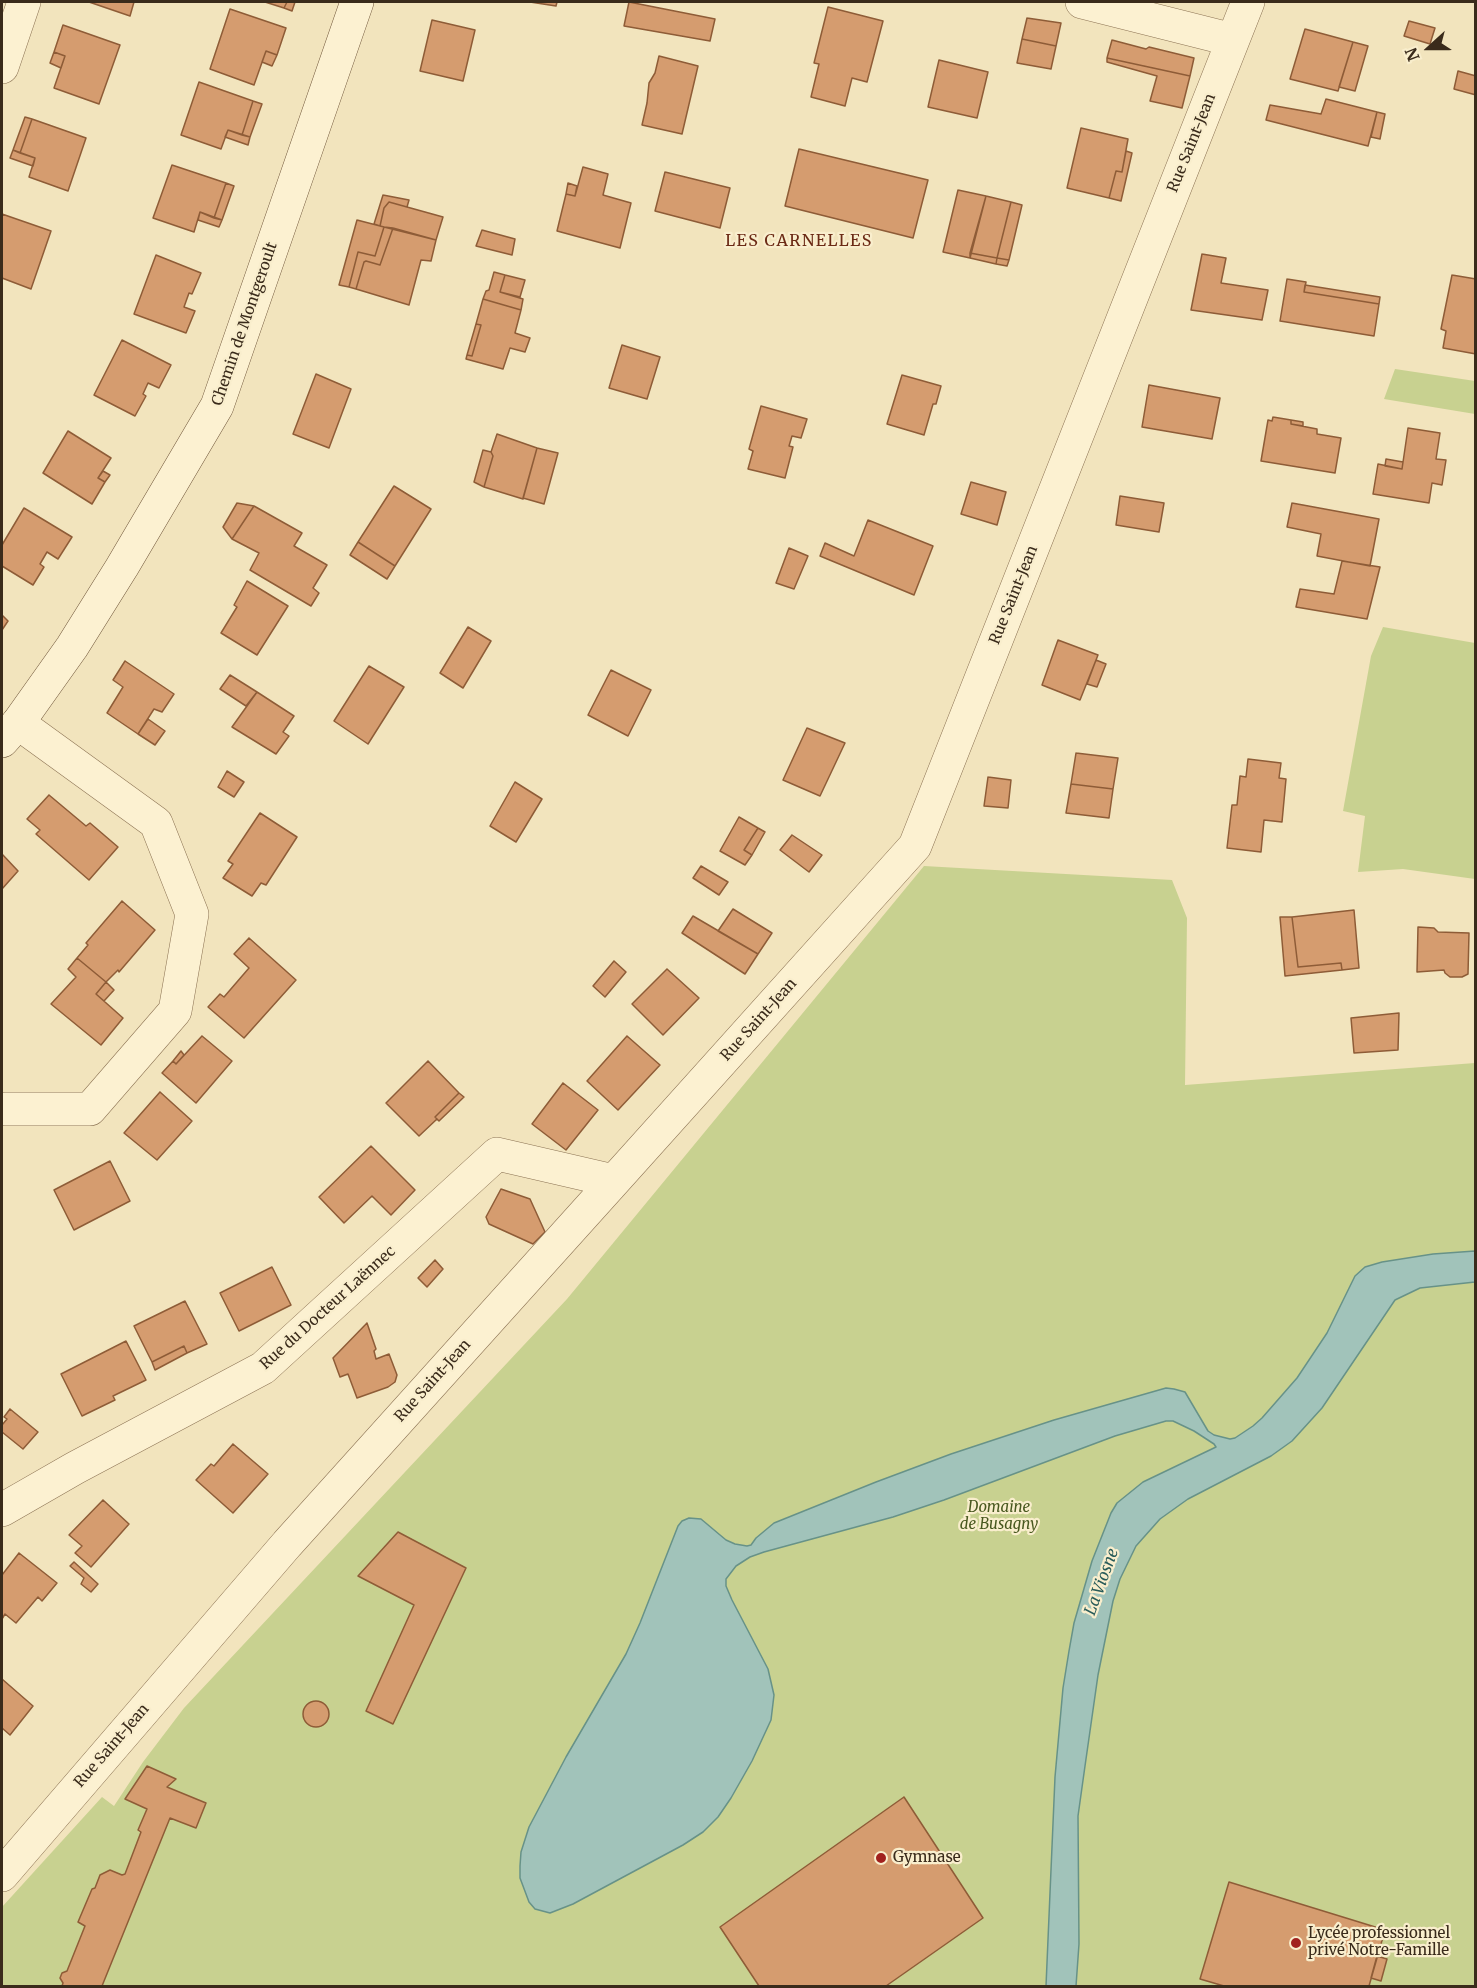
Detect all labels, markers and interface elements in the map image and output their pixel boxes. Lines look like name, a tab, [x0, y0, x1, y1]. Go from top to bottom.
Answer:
north arrow	[1399, 18, 1459, 78]
text: N	[1401, 45, 1424, 64]
street label: Rue Saint-Jean	[1164, 91, 1220, 195]
district label: LES CARNELLES	[725, 231, 873, 251]
street label: Chemin de Montgeroult	[209, 240, 281, 408]
street label: Rue Saint-Jean	[986, 543, 1042, 647]
street label: Rue Saint-Jean	[717, 975, 801, 1065]
street label: Rue du Docteur Laënnec	[257, 1243, 399, 1373]
street label: Rue Saint-Jean	[391, 1336, 475, 1426]
park label: Domaine de Busagny	[960, 1499, 1038, 1534]
water label: La Viosne	[1081, 1546, 1123, 1618]
street label: Rue Saint-Jean	[71, 1701, 153, 1791]
place label: Gymnase	[893, 1849, 961, 1867]
marker: Gymnase	[874, 1851, 888, 1865]
place label: Lycée professionnel privé Notre-Famille	[1308, 1925, 1450, 1960]
marker: Lycée professionnel privé Notre-Famille	[1289, 1936, 1303, 1950]

